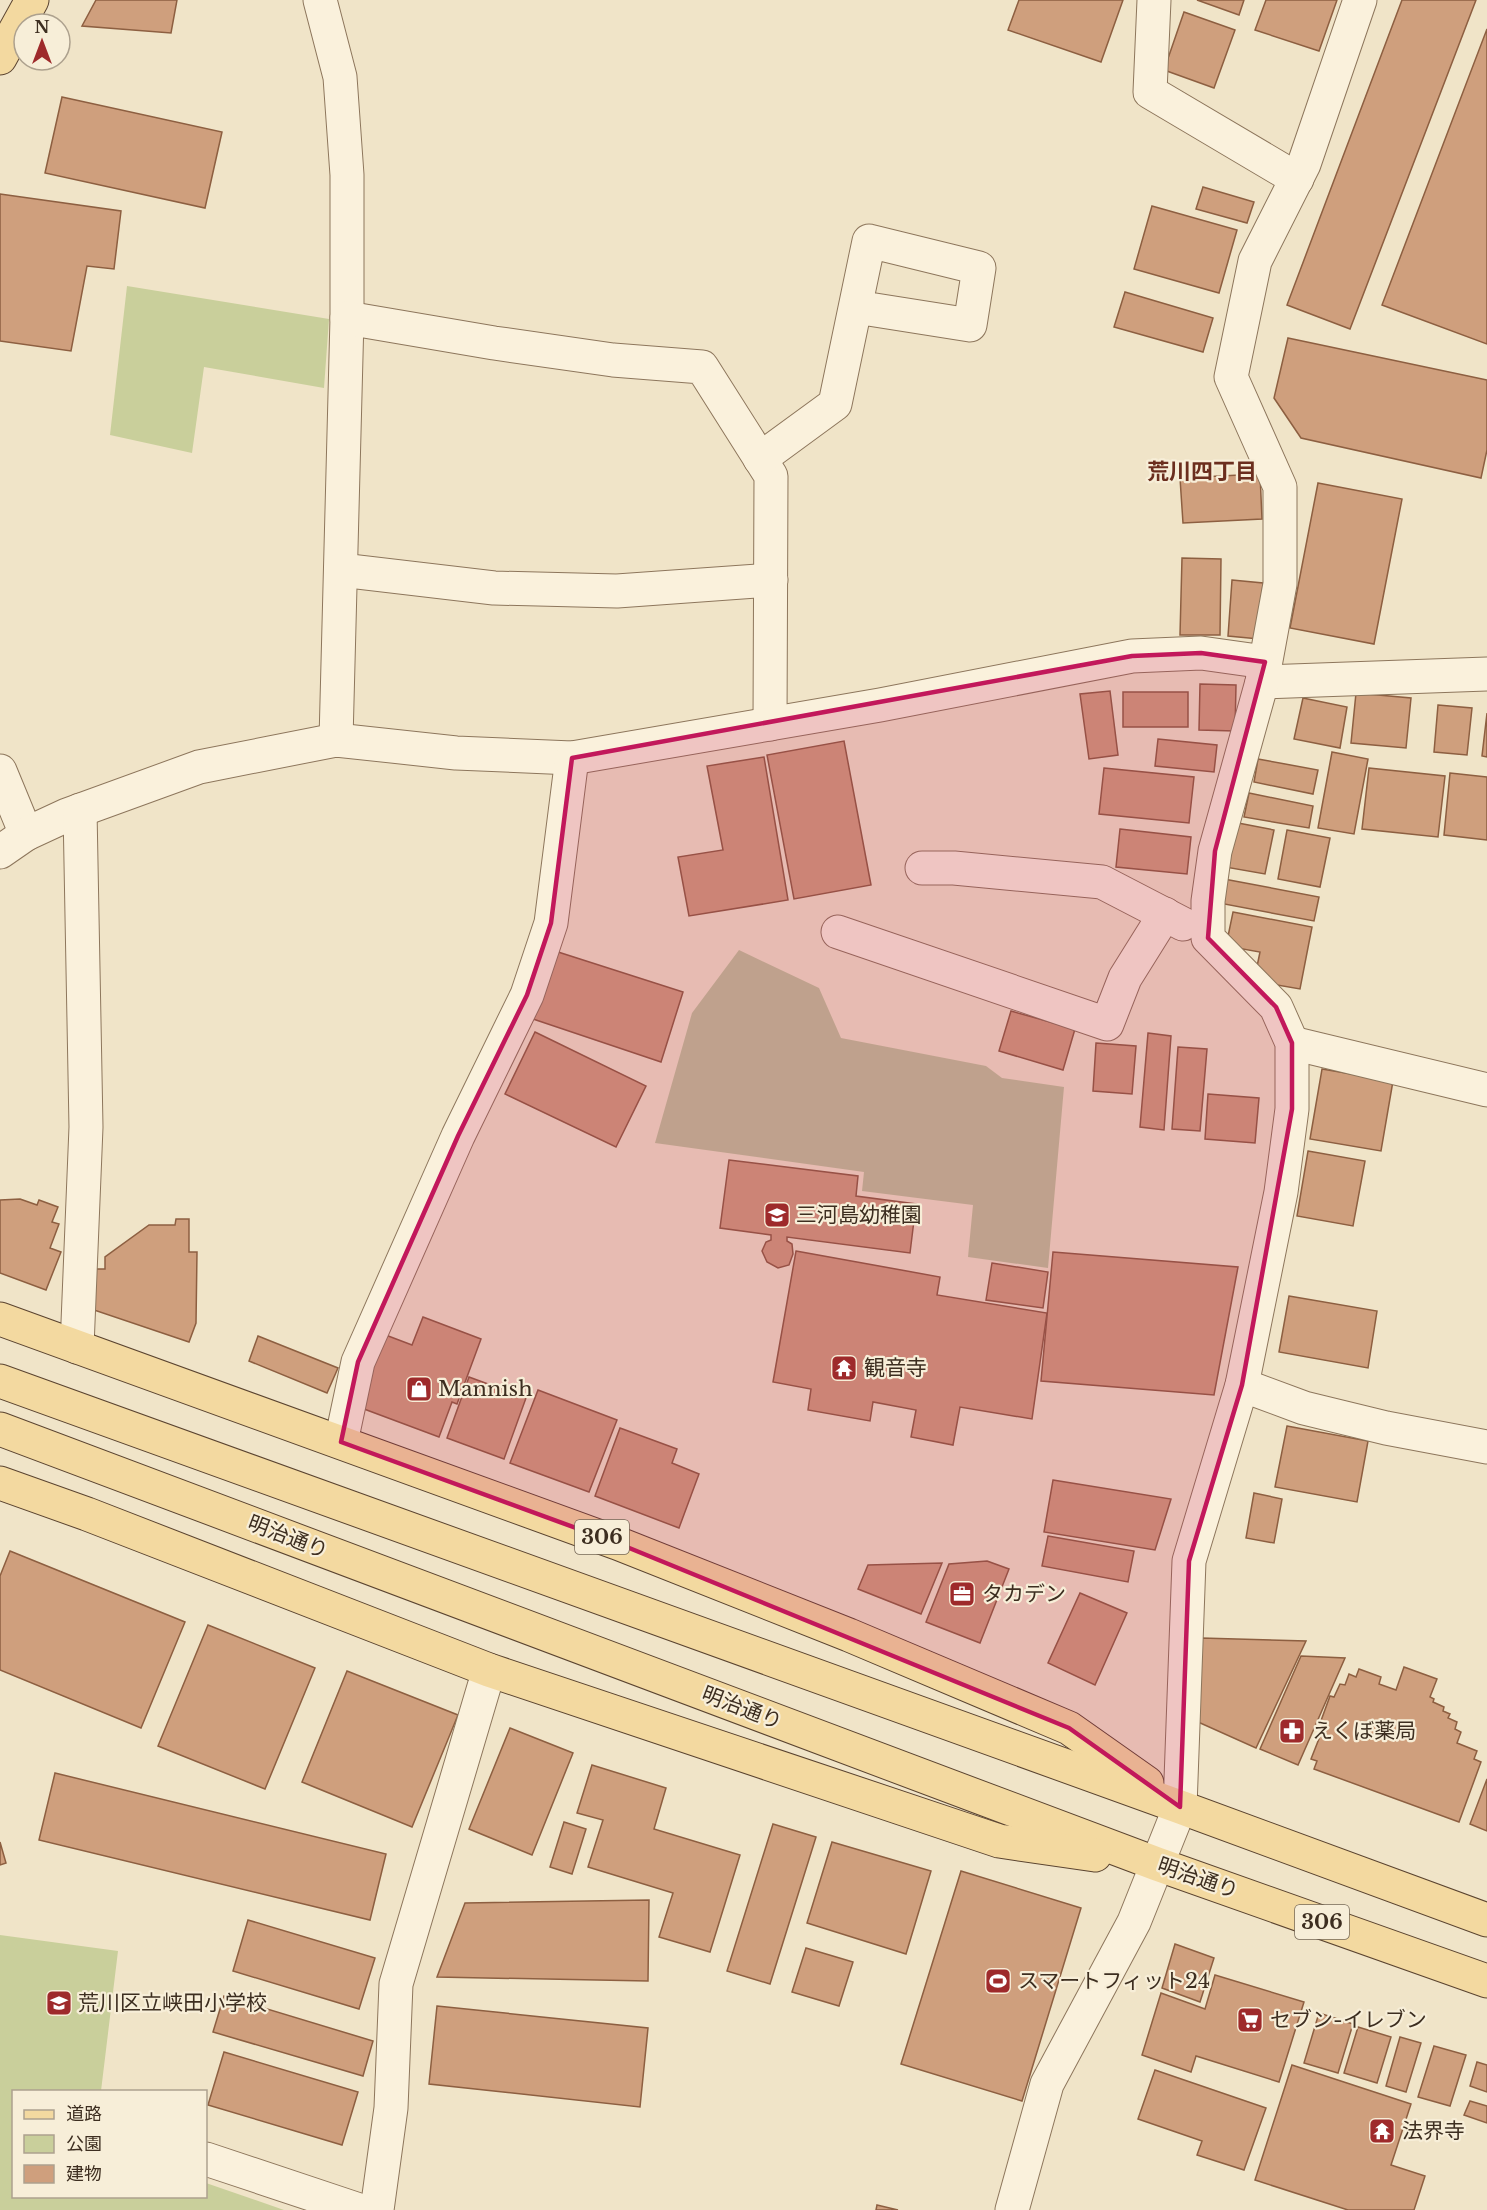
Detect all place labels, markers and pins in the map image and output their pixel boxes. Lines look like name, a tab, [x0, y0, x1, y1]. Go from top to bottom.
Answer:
school or university icon: 三河島幼稚園	[762, 1200, 792, 1230]
place label: 三河島幼稚園	[796, 1202, 922, 1228]
temple icon: 観音寺	[829, 1353, 859, 1383]
place label: 観音寺	[864, 1355, 927, 1381]
shop icon: Mannish	[404, 1374, 434, 1404]
place label: Mannish	[438, 1376, 533, 1402]
office icon: タカデン	[947, 1579, 977, 1609]
place label: タカデン	[982, 1581, 1066, 1607]
pharmacy icon: えくぼ薬局	[1277, 1716, 1307, 1746]
place label: えくぼ薬局	[1312, 1718, 1416, 1744]
sports icon: スマートフィット24	[983, 1966, 1013, 1996]
place label: スマートフィット24	[1018, 1968, 1210, 1994]
school or university icon: 荒川区立峡田小学校	[44, 1988, 74, 2018]
place label: 荒川区立峡田小学校	[78, 1990, 267, 2016]
supermarket icon: セブン-イレブン	[1235, 2005, 1265, 2035]
place label: セブン-イレブン	[1270, 2007, 1427, 2033]
temple icon: 法界寺	[1367, 2116, 1397, 2146]
place label: 法界寺	[1402, 2118, 1465, 2144]

